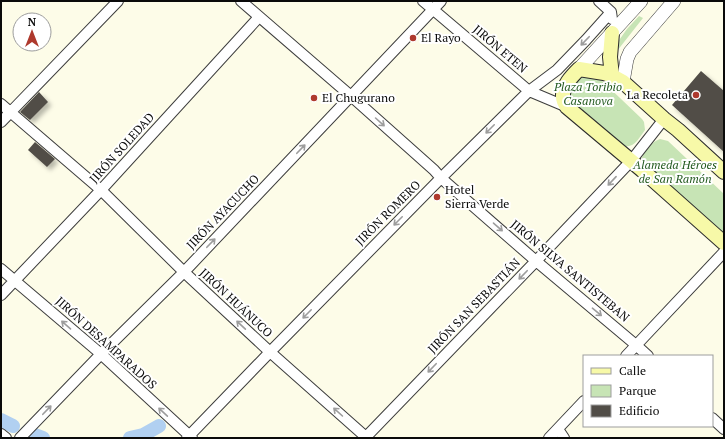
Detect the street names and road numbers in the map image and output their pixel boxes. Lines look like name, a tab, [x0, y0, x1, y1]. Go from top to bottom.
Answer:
street label: JIRÓN ETEN	[470, 22, 531, 76]
street label: JIRÓN SOLEDAD	[86, 109, 157, 186]
street label: JIRÓN AYACUCHO	[183, 171, 262, 252]
street label: JIRÓN ROMERO	[352, 177, 423, 248]
street label: JIRÓN SILVA SANTISTEBAN	[508, 217, 633, 325]
street label: JIRÓN SAN SEBASTIÁN	[424, 255, 523, 356]
street label: JIRÓN HUÁNUCO	[197, 265, 276, 340]
street label: JIRÓN DESAMPARADOS	[53, 293, 160, 392]

